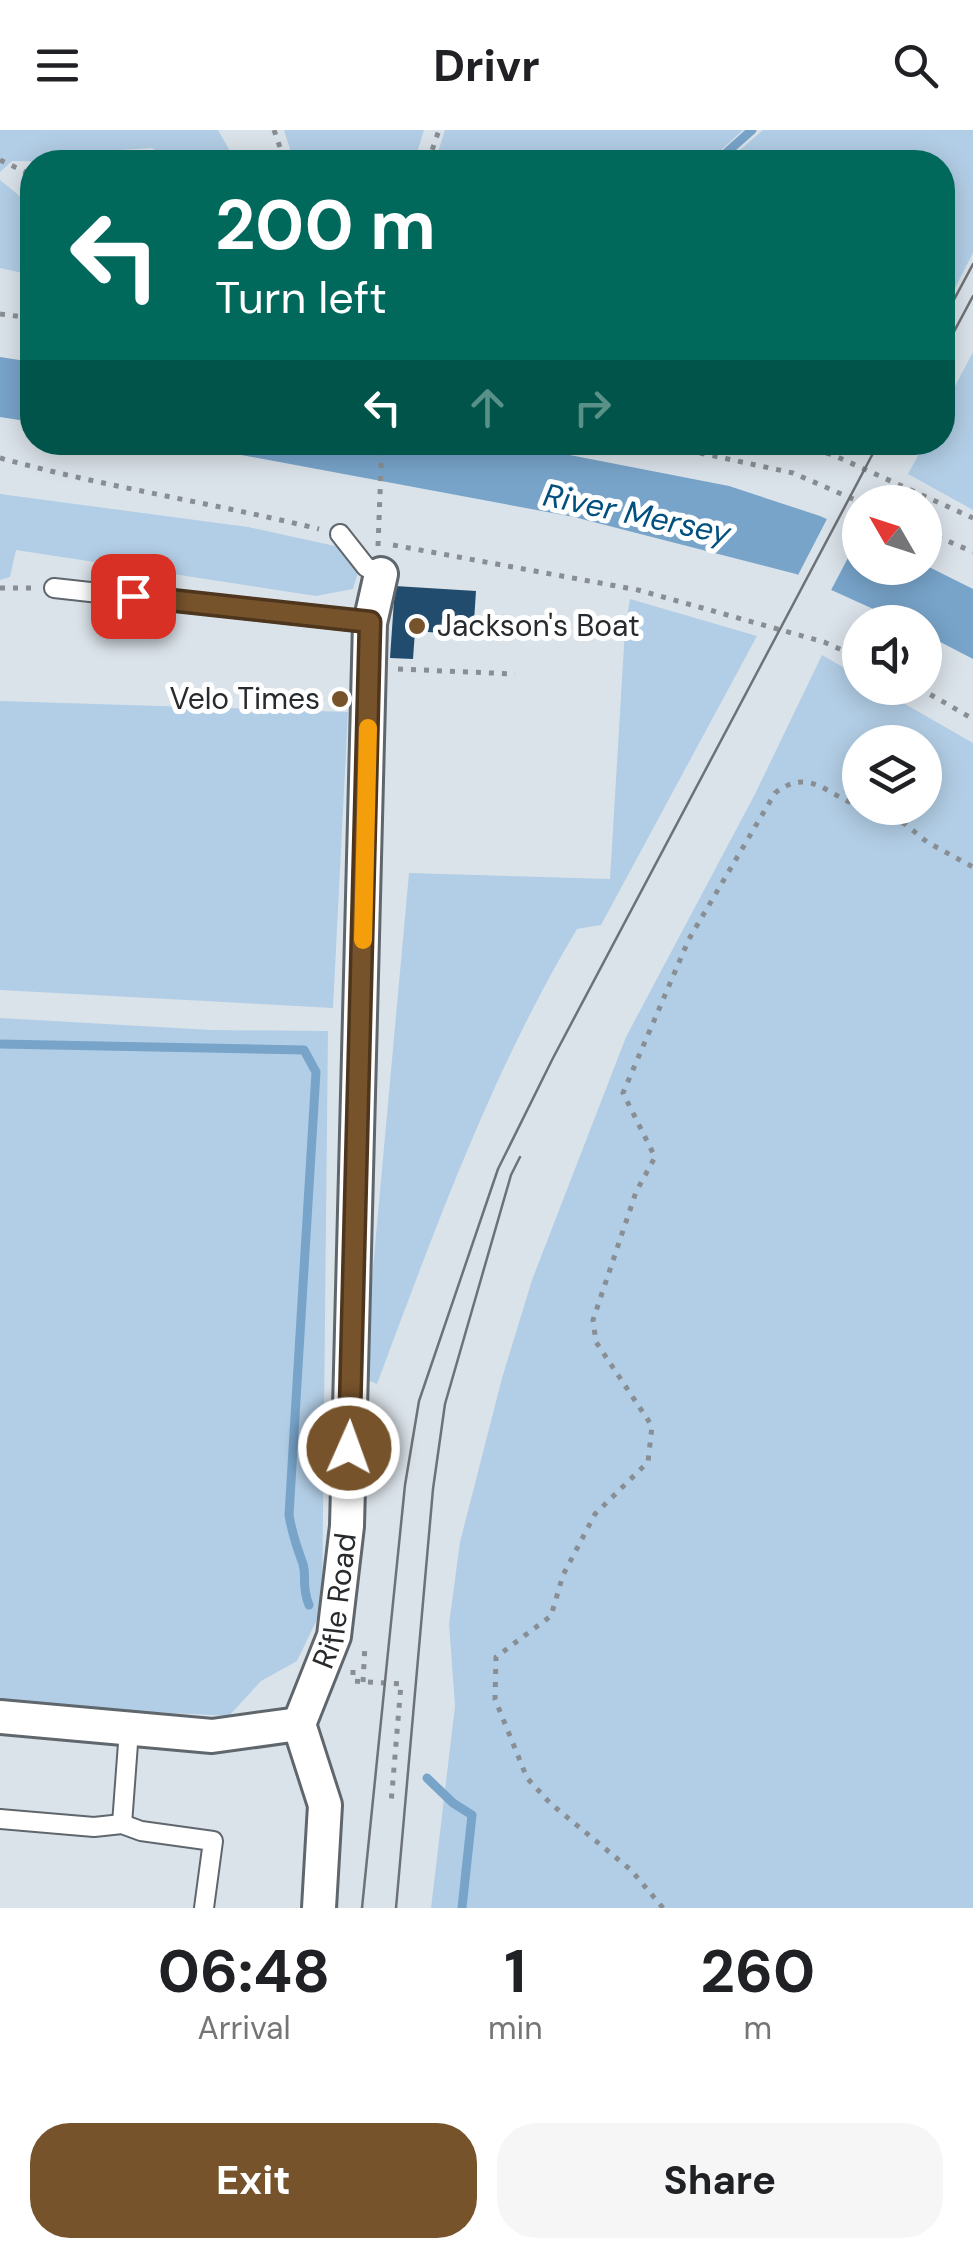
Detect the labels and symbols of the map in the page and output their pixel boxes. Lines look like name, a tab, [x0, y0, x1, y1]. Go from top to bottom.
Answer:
water label: River Mersey	[539, 474, 736, 555]
north arrow	[842, 485, 942, 585]
pin	[91, 554, 176, 639]
place label: Jackson's Boat	[437, 606, 640, 645]
marker: Jackson's Boat	[406, 615, 428, 637]
place label: Velo Times	[170, 679, 320, 718]
marker: Velo Times	[329, 688, 351, 710]
position arrow	[297, 1396, 401, 1500]
street label: Rifle Road	[303, 1531, 365, 1674]

